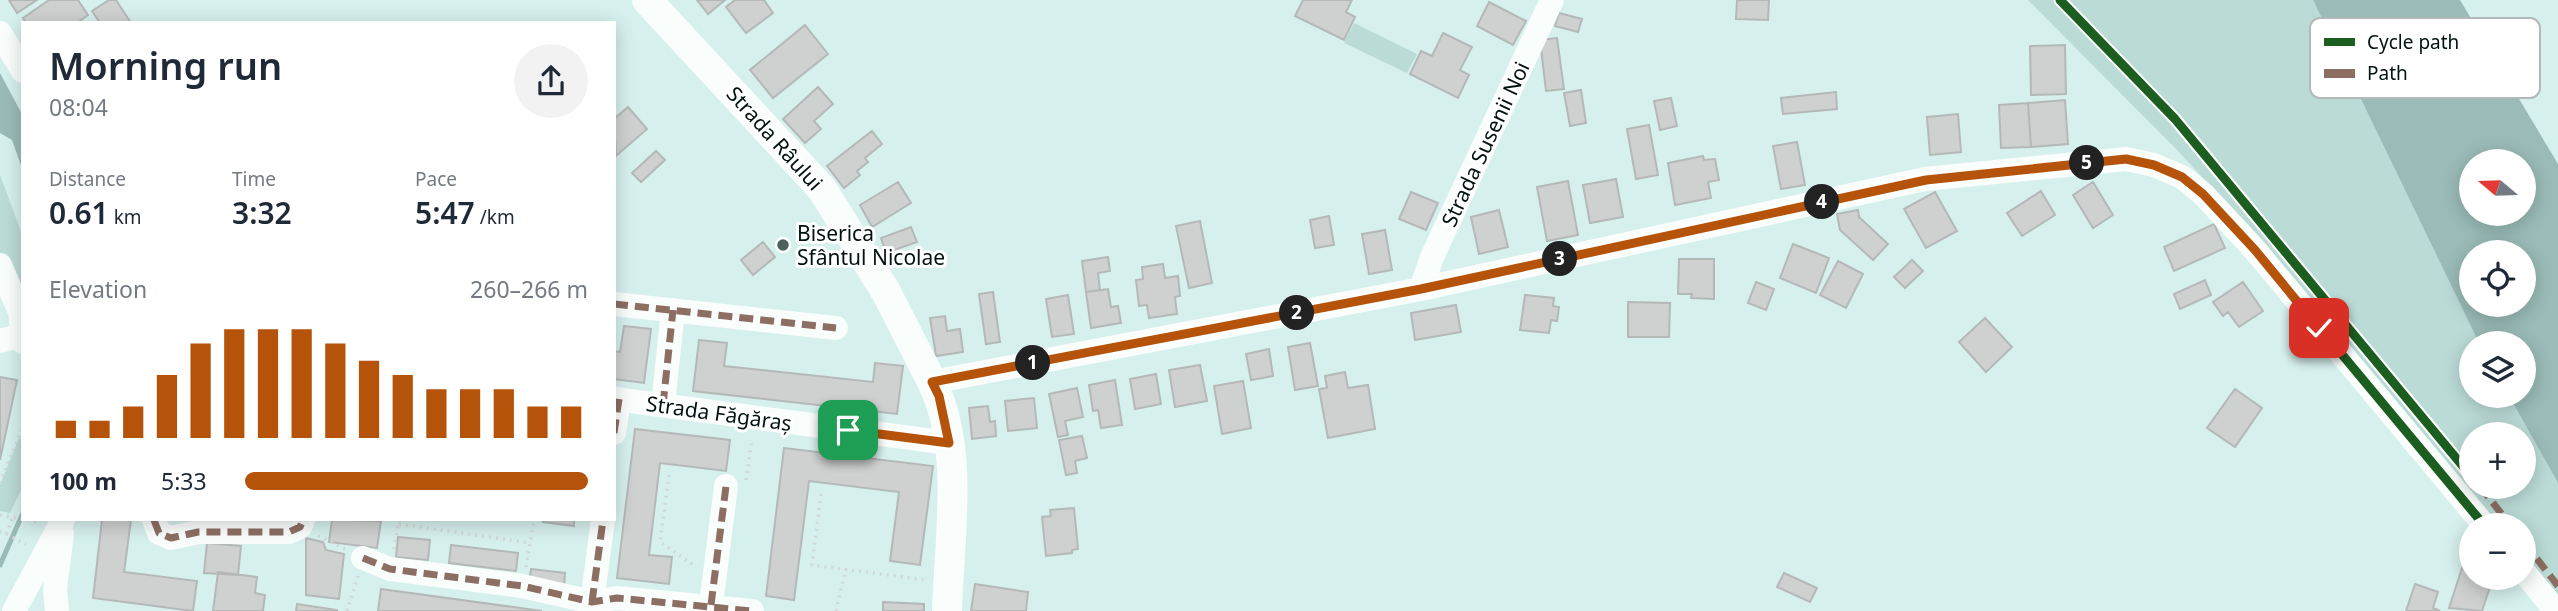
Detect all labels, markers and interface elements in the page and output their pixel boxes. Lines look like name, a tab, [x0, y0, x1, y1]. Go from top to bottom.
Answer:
legend	[2310, 18, 2540, 98]
text: Cycle path	[2367, 29, 2459, 55]
text: Morning run	[49, 39, 282, 91]
button: share	[514, 44, 588, 118]
street label: Strada Susenii Noi	[1434, 57, 1536, 231]
text: Path	[2367, 60, 2408, 86]
street label: Strada Râului	[721, 80, 829, 196]
text: 08:04	[49, 91, 108, 123]
pin: 5	[2070, 146, 2104, 180]
text: 5	[2081, 149, 2092, 175]
north arrow	[2459, 149, 2536, 226]
map controls	[2459, 149, 2536, 590]
text: Distance	[49, 166, 126, 192]
text: Time	[232, 166, 276, 192]
text: Pace	[415, 166, 457, 192]
pin: 4	[1804, 184, 1840, 220]
text: 4	[1816, 188, 1827, 214]
text: 0.61	[49, 192, 109, 233]
text: 3:32	[232, 192, 292, 233]
text: 5:47	[415, 192, 475, 233]
text: km	[109, 204, 142, 230]
text: /km	[475, 204, 515, 230]
place label: Biserica Sfântul Nicolae	[797, 219, 945, 271]
marker: Biserica Sfântul Nicolae	[775, 237, 791, 253]
button: locate	[2459, 240, 2536, 317]
pin: 3	[1542, 242, 1578, 276]
text: 3	[1554, 245, 1565, 271]
text: Elevation	[49, 273, 147, 305]
text: 260–266 m	[470, 273, 588, 305]
pin: 2	[1280, 296, 1314, 330]
pin	[2289, 298, 2349, 358]
text: 2	[1291, 299, 1302, 325]
icon: check	[2300, 309, 2338, 347]
button: layers	[2459, 331, 2536, 408]
pin: 1	[1016, 346, 1050, 380]
text: 1	[1027, 349, 1038, 375]
street label: Strada Făgăraș	[644, 389, 794, 437]
pin	[818, 400, 878, 460]
icon: arrive	[829, 411, 867, 449]
button: +	[2459, 422, 2536, 499]
text: 100 m	[49, 465, 117, 497]
text: 5:33	[161, 465, 207, 497]
button: −	[2459, 513, 2536, 590]

